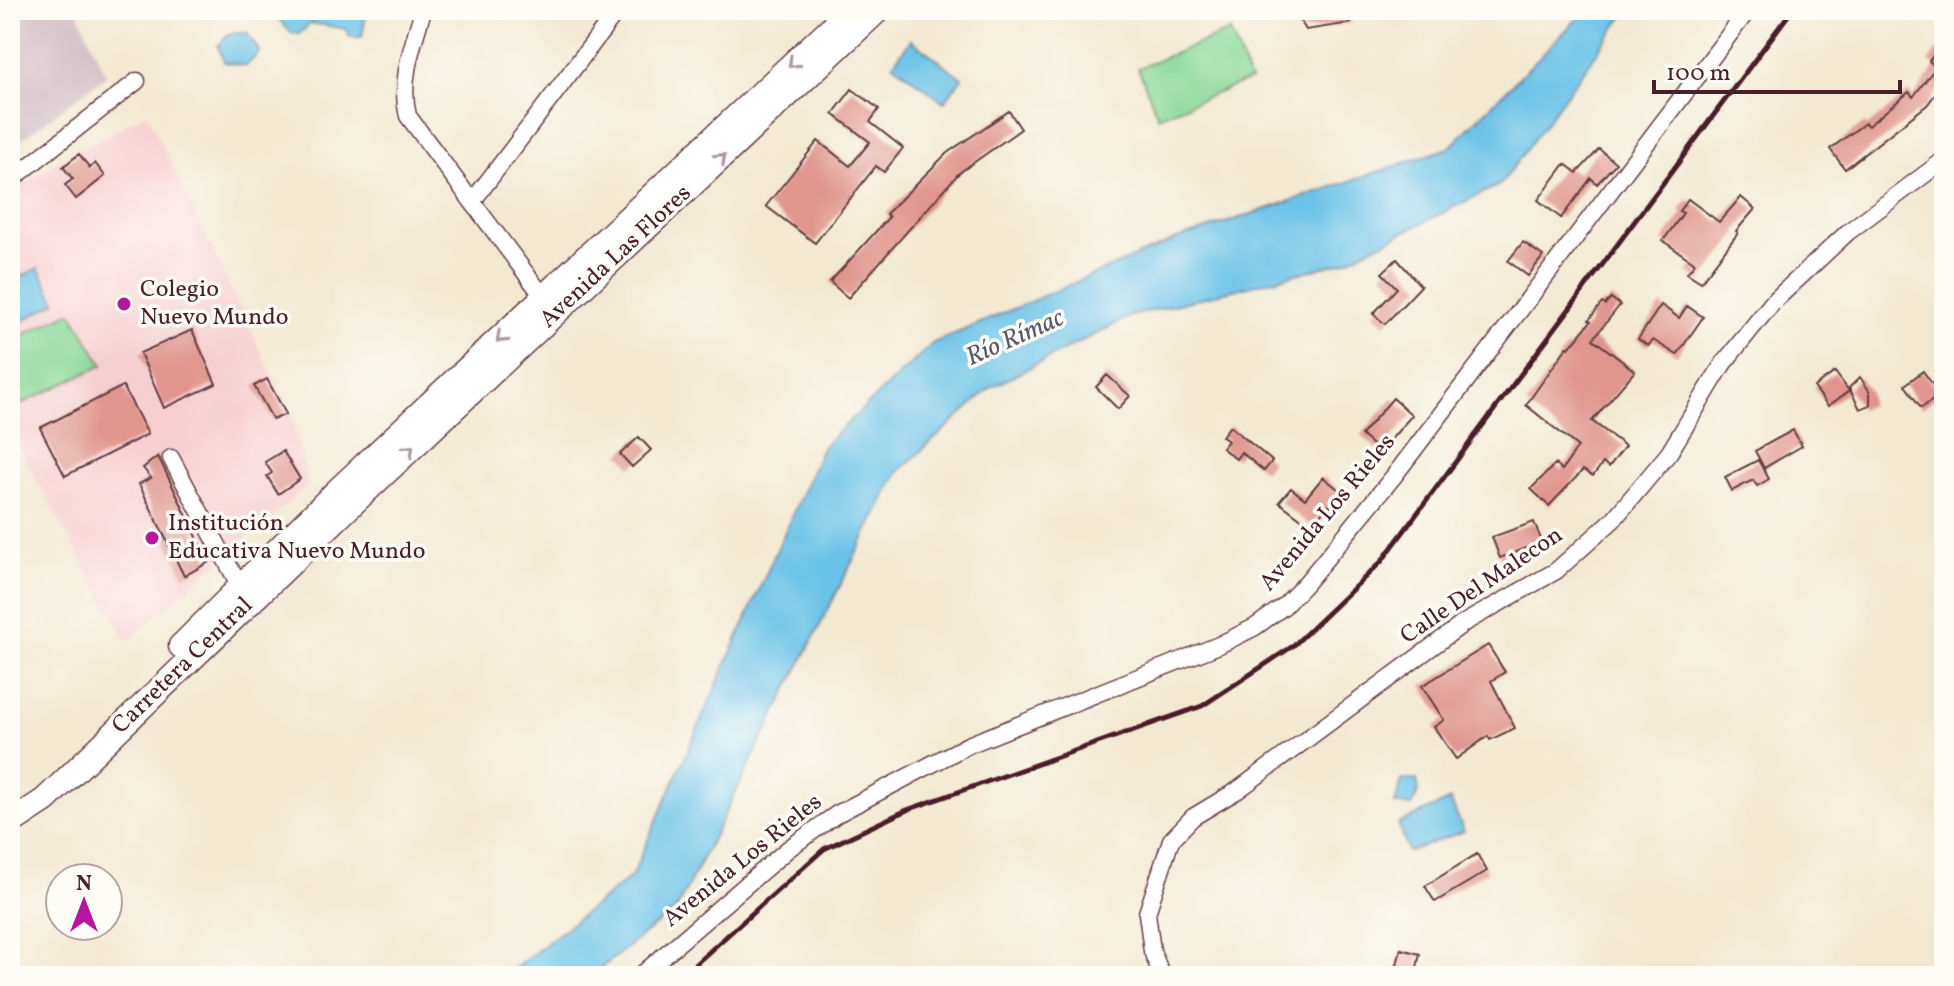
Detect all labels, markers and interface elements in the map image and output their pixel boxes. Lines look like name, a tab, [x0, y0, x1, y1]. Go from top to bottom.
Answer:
scale bar	[1654, 44, 1900, 94]
one-way arrow	[788, 54, 802, 69]
text: 100 m	[1666, 57, 1731, 91]
one-way arrow	[712, 153, 727, 167]
street label: Avenida Las Flores	[532, 177, 700, 337]
place label: Colegio Nuevo Mundo	[140, 273, 289, 335]
marker: Colegio Nuevo Mundo	[115, 295, 133, 313]
water label: Río Rímac	[960, 300, 1070, 376]
one-way arrow	[496, 328, 511, 342]
street label: Avenida Los Rieles	[1252, 427, 1404, 599]
one-way arrow	[400, 446, 415, 460]
place label: Institución Educativa Nuevo Mundo	[168, 507, 425, 569]
street label: Calle Del Malecon	[1394, 519, 1570, 653]
marker: Institución Educativa Nuevo Mundo	[143, 529, 161, 547]
street label: Carretera Central	[105, 590, 261, 742]
street label: Avenida Los Rieles	[656, 786, 830, 936]
north arrow	[44, 862, 124, 942]
text: N	[76, 869, 92, 900]

